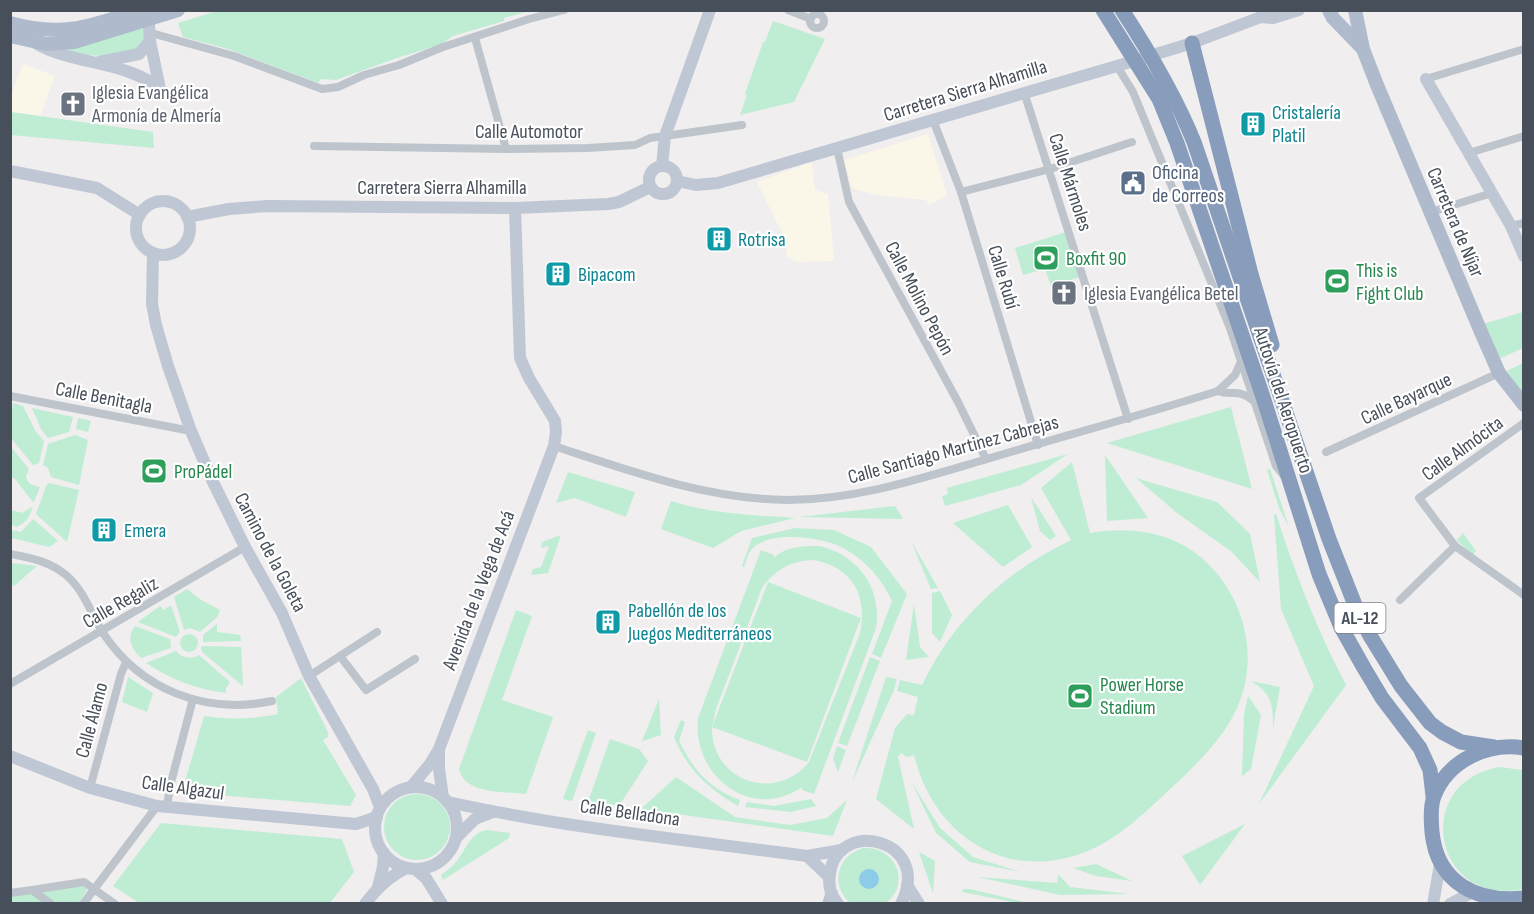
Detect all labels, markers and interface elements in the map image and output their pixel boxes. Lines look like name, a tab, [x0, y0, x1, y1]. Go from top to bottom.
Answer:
street label: Carretera Sierra Alhamilla	[881, 55, 1050, 127]
place label: Iglesia Evangélica Armonía de Almería	[91, 81, 221, 128]
church icon: Iglesia Evangélica Armonía de Almería	[58, 89, 88, 119]
place label: Cristalería Platil	[1272, 101, 1341, 148]
building icon: Cristalería Platil	[1238, 109, 1268, 139]
street label: Calle Automotor	[475, 120, 583, 144]
street label: Calle Mármoles	[1043, 131, 1097, 234]
place label: Oficina de Correos	[1152, 161, 1224, 208]
street label: Carretera de Níjar	[1421, 164, 1489, 281]
public building icon: Oficina de Correos	[1118, 168, 1148, 198]
street label: Carretera Sierra Alhamilla	[357, 176, 527, 200]
building icon: Rotrisa	[704, 224, 734, 254]
place label: Rotrisa	[738, 228, 786, 252]
street label: Calle Molino Pepón	[879, 237, 959, 359]
street label: Calle Rubí	[982, 243, 1024, 312]
sports icon: Boxfit 90	[1031, 243, 1061, 273]
place label: Boxfit 90	[1066, 247, 1126, 271]
building icon: Bipacom	[543, 259, 573, 289]
place label: This is Fight Club	[1356, 259, 1424, 306]
place label: Bipacom	[578, 263, 636, 287]
sports icon: This is Fight Club	[1322, 266, 1352, 296]
church icon: Iglesia Evangélica Betel	[1049, 278, 1079, 308]
place label: Iglesia Evangélica Betel	[1084, 282, 1239, 306]
street label: Autovía del Aeropuerto	[1248, 323, 1318, 476]
street label: Calle Bayarque	[1357, 367, 1456, 430]
street label: Calle Benitagla	[53, 377, 154, 419]
street label: Calle Santiago Martinez Cabrejas	[845, 410, 1061, 490]
street label: Calle Almócita	[1417, 411, 1508, 486]
sports icon: ProPádel	[139, 456, 169, 486]
place label: ProPádel	[174, 460, 232, 484]
street label: Camino de la Goleta	[229, 489, 312, 616]
street label: Avenida de la Vega de Acá	[437, 507, 520, 674]
building icon: Emera	[89, 515, 119, 545]
place label: Emera	[124, 519, 166, 543]
street label: Calle Regaliz	[78, 572, 163, 634]
place label: Pabellón de los Juegos Mediterráneos	[627, 599, 772, 646]
road number: AL-12	[1334, 603, 1386, 633]
building icon: Pabellón de los Juegos Mediterráneos	[593, 607, 623, 637]
place label: Power Horse Stadium	[1100, 673, 1184, 720]
street label: Calle Álamo	[70, 680, 114, 761]
sports icon: Power Horse Stadium	[1065, 681, 1095, 711]
street label: Calle Algazul	[140, 770, 226, 806]
street label: Calle Belladona	[578, 794, 681, 832]

